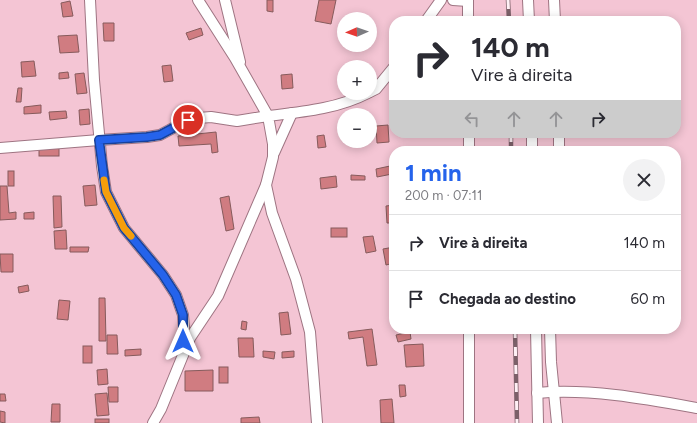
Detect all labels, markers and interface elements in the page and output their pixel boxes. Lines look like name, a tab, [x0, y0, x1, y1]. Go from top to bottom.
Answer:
north arrow	[337, 12, 377, 52]
map controls	[337, 12, 377, 148]
text: 140 m	[471, 30, 550, 64]
icon: right	[405, 32, 457, 84]
button: +	[337, 60, 377, 100]
text: Vire à direita	[471, 64, 572, 86]
pin	[171, 103, 205, 137]
button: −	[337, 108, 377, 148]
icon: left	[461, 108, 483, 130]
icon: ahead	[503, 108, 525, 130]
icon: ahead	[545, 108, 567, 130]
icon: right	[587, 108, 609, 130]
icon: arrive	[177, 109, 199, 131]
text: 1 min	[405, 158, 462, 187]
button: close	[623, 159, 665, 201]
text: 200 m · 07:11	[405, 188, 482, 203]
icon: right	[405, 232, 427, 254]
text: Vire à direita	[439, 234, 528, 252]
text: 140 m	[623, 234, 665, 252]
icon: arrive	[405, 288, 427, 310]
text: Chegada ao destino	[439, 290, 576, 308]
text: 60 m	[630, 290, 665, 308]
position arrow	[162, 320, 204, 362]

